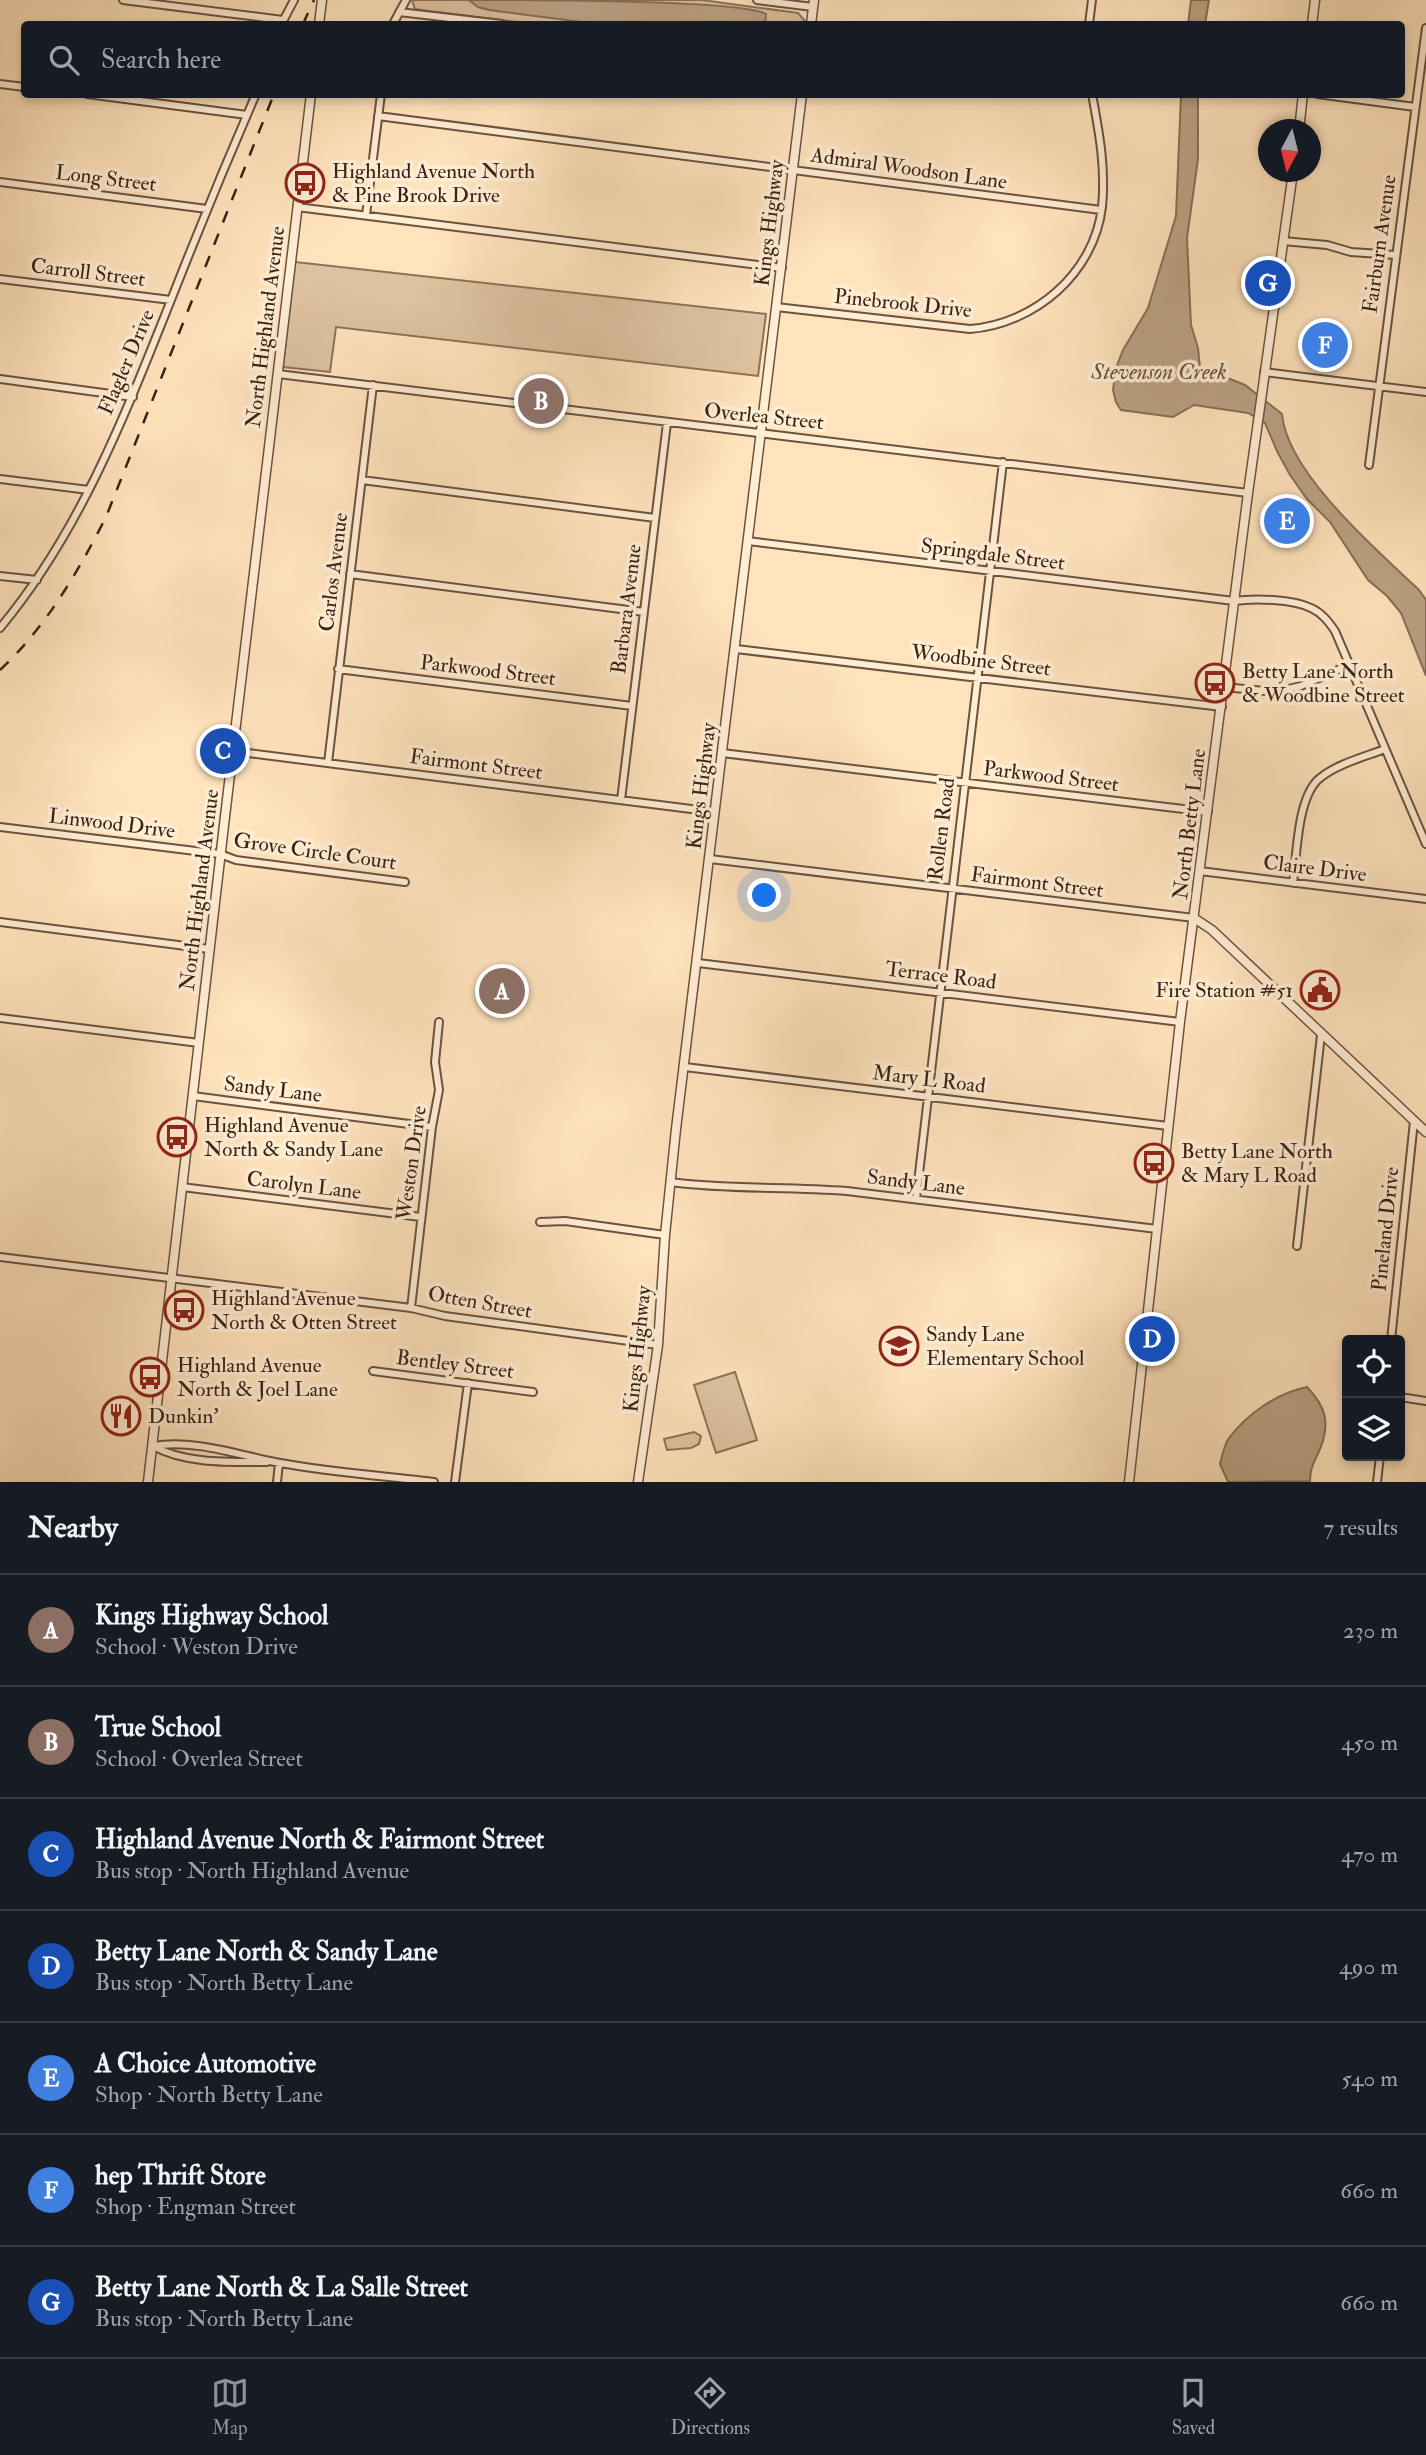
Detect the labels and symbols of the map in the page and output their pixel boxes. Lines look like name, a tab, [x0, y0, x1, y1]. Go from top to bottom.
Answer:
north arrow	[1258, 119, 1321, 182]
street label: Admiral Woodson Lane	[808, 141, 1009, 196]
street label: Kings Highway	[748, 157, 791, 288]
place label: Highland Avenue North & Pine Brook Drive	[332, 158, 535, 209]
street label: Long Street	[54, 159, 158, 198]
bus stop icon: Highland Avenue North & Pine Brook Drive	[284, 162, 326, 204]
street label: Fairburn Avenue	[1356, 173, 1403, 315]
street label: North Highland Avenue	[240, 224, 291, 429]
street label: Carroll Street	[29, 252, 147, 293]
pin: G	[1245, 257, 1291, 309]
street label: Pinebrook Drive	[833, 283, 973, 324]
street label: Flagler Drive	[92, 305, 161, 419]
pin: F	[1302, 319, 1348, 371]
water label: Stevenson Creek	[1090, 357, 1227, 386]
pin: B	[518, 375, 564, 427]
street label: Overlea Street	[703, 397, 825, 436]
pin: E	[1264, 495, 1310, 547]
street label: Carlos Avenue	[313, 511, 354, 633]
street label: Springdale Street	[919, 532, 1067, 577]
street label: Barbara Avenue	[605, 542, 648, 676]
street label: Woodbine Street	[909, 638, 1053, 682]
street label: Parkwood Street	[419, 649, 557, 692]
place label: Betty Lane North & Woodbine Street	[1242, 658, 1405, 709]
bus stop icon: Betty Lane North & Woodbine Street	[1194, 662, 1236, 704]
street label: Kings Highway	[680, 720, 723, 851]
pin: C	[200, 725, 246, 777]
street label: Fairmont Street	[408, 743, 544, 786]
street label: North Betty Lane	[1167, 747, 1212, 901]
street label: Parkwood Street	[982, 755, 1120, 798]
street label: Rollen Road	[922, 775, 961, 882]
street label: North Highland Avenue	[174, 787, 225, 992]
street label: Linwood Drive	[47, 802, 177, 845]
street label: Grove Circle Court	[232, 827, 398, 876]
street label: Claire Drive	[1262, 849, 1368, 888]
street label: Fairmont Street	[969, 861, 1105, 904]
your location	[747, 878, 781, 912]
street label: Terrace Road	[884, 955, 999, 996]
pin: A	[479, 965, 525, 1017]
public building icon: Fire Station #51	[1299, 969, 1341, 1011]
place label: Fire Station #51	[1155, 977, 1293, 1004]
street label: Mary L Road	[871, 1059, 988, 1100]
street label: Sandy Lane	[222, 1070, 324, 1109]
street label: Weston Drive	[390, 1104, 433, 1223]
place label: Highland Avenue North & Sandy Lane	[204, 1112, 383, 1163]
bus stop icon: Highland Avenue North & Sandy Lane	[156, 1116, 198, 1158]
place label: Betty Lane North & Mary L Road	[1181, 1138, 1333, 1189]
bus stop icon: Betty Lane North & Mary L Road	[1133, 1142, 1175, 1184]
street label: Sandy Lane	[865, 1163, 967, 1202]
street label: Carolyn Lane	[245, 1165, 363, 1206]
street label: Pineland Drive	[1366, 1165, 1405, 1293]
street label: Otten Street	[426, 1280, 534, 1325]
street label: Kings Highway	[617, 1283, 658, 1414]
place label: Highland Avenue North & Otten Street	[211, 1285, 397, 1336]
bus stop icon: Highland Avenue North & Otten Street	[163, 1289, 205, 1331]
pin: D	[1129, 1313, 1175, 1365]
place label: Sandy Lane Elementary School	[926, 1321, 1085, 1372]
school or university icon: Sandy Lane Elementary School	[878, 1325, 920, 1367]
street label: Bentley Street	[395, 1344, 516, 1385]
place label: Highland Avenue North & Joel Lane	[177, 1352, 338, 1403]
bus stop icon: Highland Avenue North & Joel Lane	[129, 1356, 171, 1398]
restaurant icon: Dunkin'	[100, 1395, 142, 1437]
place label: Dunkin'	[148, 1403, 219, 1430]

